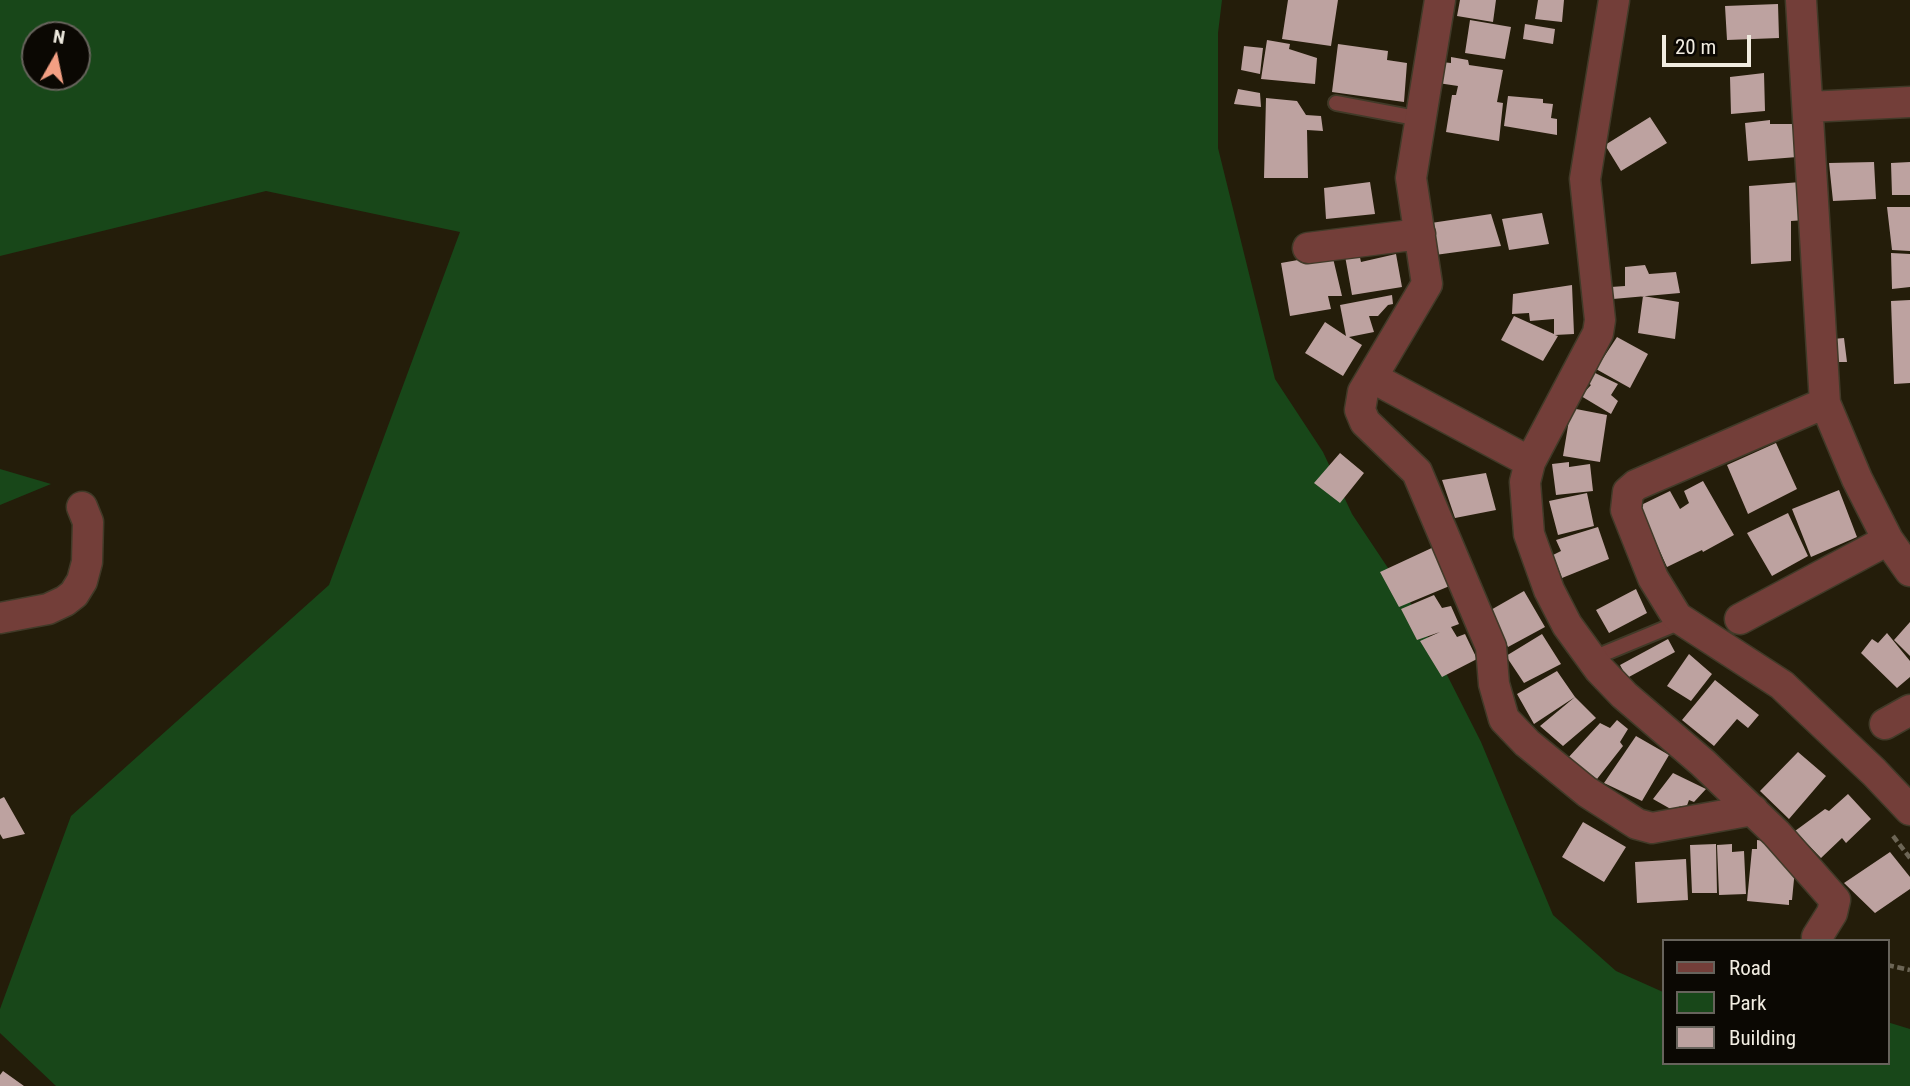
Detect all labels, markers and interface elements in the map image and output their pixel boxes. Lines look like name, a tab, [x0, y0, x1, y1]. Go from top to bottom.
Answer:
north arrow	[21, 21, 91, 91]
scale bar	[1665, 21, 1754, 65]
text: N	[51, 24, 67, 49]
text: 20 m	[1675, 35, 1716, 59]
legend	[1661, 939, 1889, 1065]
text: Road	[1729, 956, 1771, 980]
text: Park	[1729, 991, 1766, 1015]
text: Building	[1729, 1026, 1796, 1050]

